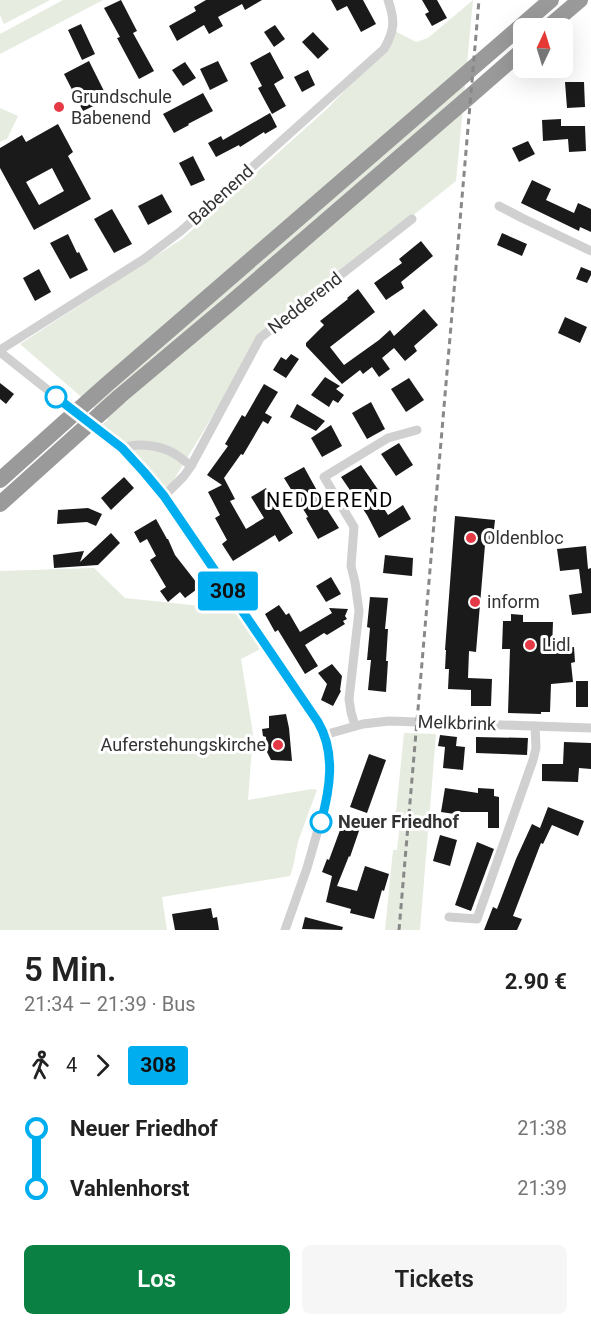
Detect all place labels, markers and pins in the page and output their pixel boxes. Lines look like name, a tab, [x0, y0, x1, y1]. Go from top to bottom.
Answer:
place label: Grundschule Babenend	[71, 86, 172, 128]
marker: Grundschule Babenend	[52, 100, 66, 114]
unlabelled marker	[45, 386, 67, 408]
place label: Oldenbloc	[483, 527, 564, 548]
marker: Oldenbloc	[464, 531, 478, 545]
place label: inform	[487, 591, 540, 612]
marker: inform	[468, 595, 482, 609]
place label: Lidl	[542, 634, 571, 655]
marker: Lidl	[523, 638, 537, 652]
place label: Auferstehungskirche	[101, 734, 266, 755]
marker: Auferstehungskirche	[271, 738, 285, 752]
marker: Neuer Friedhof	[310, 811, 332, 833]
place label: Neuer Friedhof	[338, 811, 459, 832]

